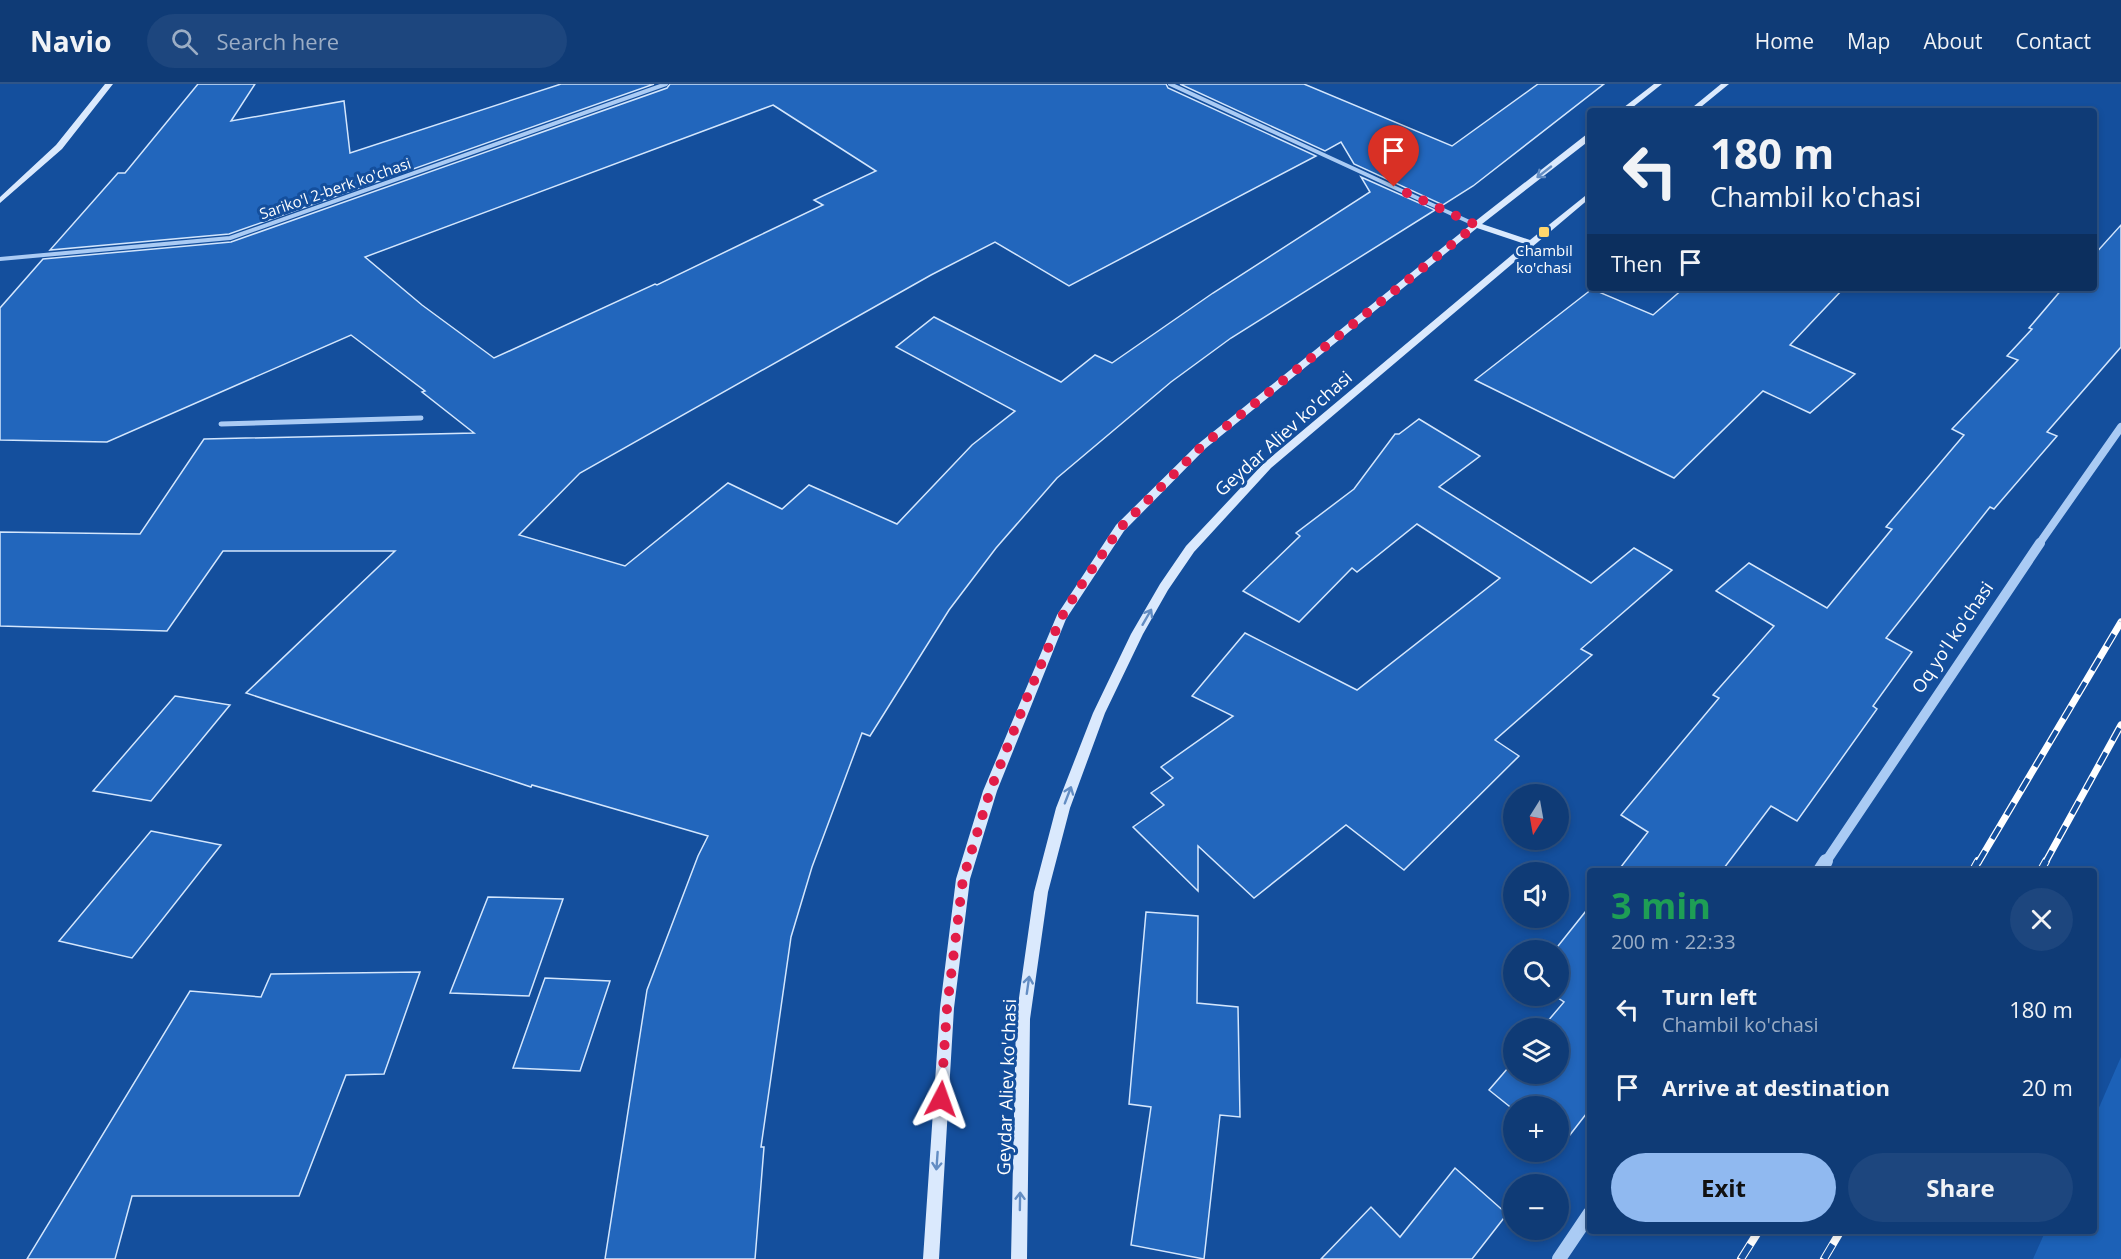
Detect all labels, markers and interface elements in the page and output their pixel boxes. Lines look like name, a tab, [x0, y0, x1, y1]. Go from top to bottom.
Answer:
search box	[147, 14, 567, 68]
text: Navio	[30, 22, 111, 60]
icon: search	[168, 25, 201, 58]
text: Search here	[216, 26, 339, 56]
text: Home	[1755, 27, 1814, 55]
text: Map	[1847, 27, 1890, 55]
text: About	[1923, 27, 1983, 55]
text: Contact	[2016, 27, 2091, 55]
text: 180 m	[1710, 124, 1834, 181]
pin	[1368, 125, 1419, 187]
icon: left	[1611, 132, 1689, 210]
icon: arrive	[1377, 134, 1410, 167]
street label: Sariko'l 2-berk ko'chasi	[257, 153, 413, 223]
one-way arrow	[1536, 166, 1552, 179]
text: Chambil ko'chasi	[1710, 178, 1921, 215]
marker: Chambil ko'chasi	[1537, 225, 1551, 239]
place label: Chambil ko'chasi	[1515, 240, 1573, 277]
icon: arrive	[1674, 246, 1707, 279]
text: Then	[1611, 248, 1662, 278]
street label: Geydar Aliev ko'chasi	[1209, 365, 1357, 501]
street label: Oq yo'l ko'chasi	[1906, 577, 1998, 697]
one-way arrow	[1141, 609, 1153, 626]
north arrow	[1503, 784, 1569, 850]
map controls	[1503, 784, 1569, 1240]
one-way arrow	[1063, 786, 1074, 804]
button: sound	[1503, 862, 1569, 928]
text: 3 min	[1611, 881, 1711, 930]
button: close	[2010, 888, 2073, 951]
text: 200 m · 22:33	[1611, 928, 1736, 955]
button: search	[1503, 940, 1569, 1006]
one-way arrow	[1022, 975, 1033, 995]
text: Turn left	[1662, 981, 1757, 1011]
icon: left	[1611, 993, 1644, 1026]
text: 180 m	[2009, 994, 2073, 1024]
street label: Geydar Aliev ko'chasi	[991, 998, 1021, 1176]
text: Chambil ko'chasi	[1662, 1011, 1818, 1038]
button: layers	[1503, 1018, 1569, 1084]
position arrow	[909, 1067, 973, 1131]
icon: arrive	[1611, 1071, 1644, 1104]
text: Arrive at destination	[1662, 1072, 1890, 1102]
text: 20 m	[2022, 1072, 2073, 1102]
button: +	[1503, 1096, 1569, 1162]
one-way arrow	[932, 1151, 943, 1171]
button: Exit	[1611, 1153, 1836, 1222]
button: Share	[1848, 1153, 2073, 1222]
button: −	[1503, 1174, 1569, 1240]
one-way arrow	[1014, 1191, 1025, 1211]

